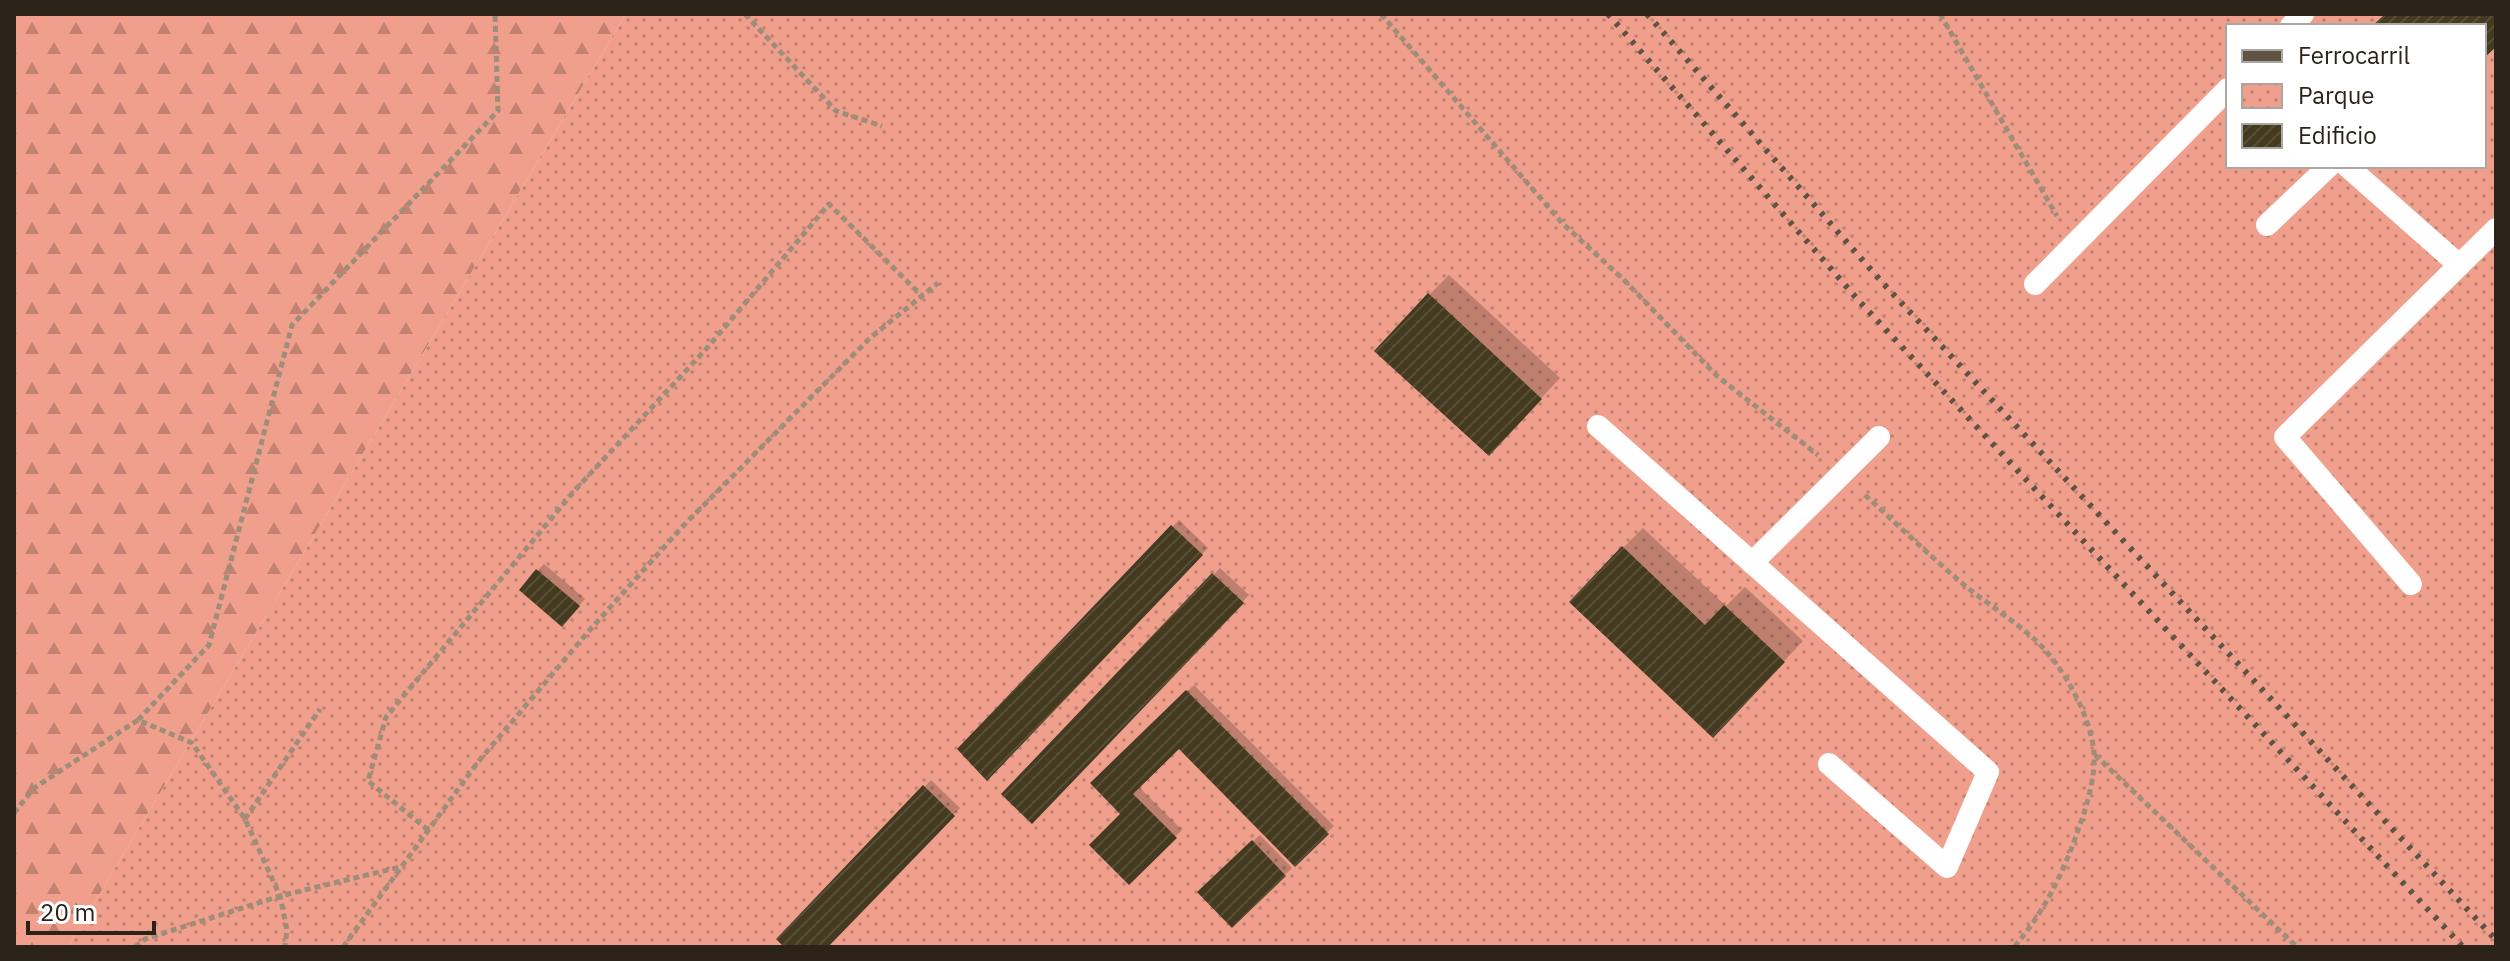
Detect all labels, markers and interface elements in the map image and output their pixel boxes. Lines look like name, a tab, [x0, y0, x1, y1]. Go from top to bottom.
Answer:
legend	[2226, 24, 2486, 168]
text: Ferrocarril	[2298, 39, 2410, 71]
text: Parque	[2298, 79, 2375, 111]
text: Edificio	[2298, 119, 2377, 151]
scale bar	[28, 885, 154, 935]
text: 20 m	[40, 896, 95, 928]

